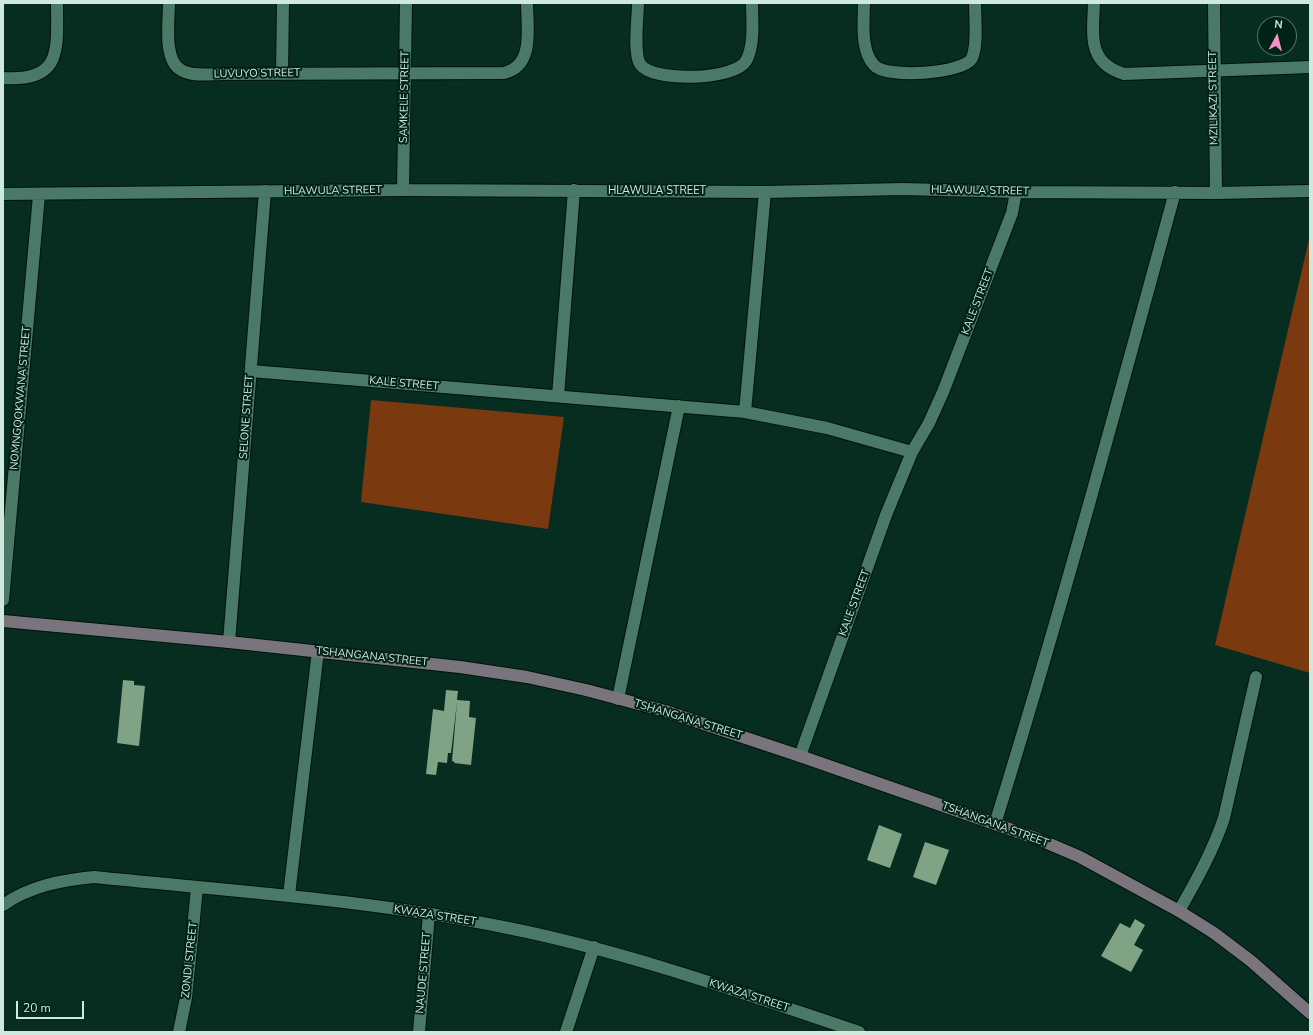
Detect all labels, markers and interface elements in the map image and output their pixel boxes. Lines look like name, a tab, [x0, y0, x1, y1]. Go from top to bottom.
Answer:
north arrow	[1257, 16, 1297, 56]
text: N	[1273, 17, 1283, 33]
street label: SAMKELE STREET	[398, 51, 412, 143]
street label: MZILIKAZI STREET	[1207, 51, 1221, 145]
street label: LUVUYO STREET	[214, 67, 300, 81]
street label: HLAWULA STREET	[284, 184, 382, 198]
street label: HLAWULA STREET	[608, 184, 706, 198]
street label: HLAWULA STREET	[931, 184, 1029, 198]
street label: KALE STREET	[959, 267, 997, 337]
street label: NOMNGQOKWANA STREET	[8, 326, 34, 470]
street label: SELONE STREET	[237, 374, 257, 460]
street label: KALE STREET	[369, 374, 439, 394]
street label: KALE STREET	[837, 568, 873, 638]
street label: TSHANGANA STREET	[315, 645, 429, 669]
street label: TSHANGANA STREET	[632, 697, 744, 743]
street label: TSHANGANA STREET	[940, 800, 1050, 850]
street label: KWAZA STREET	[393, 903, 477, 929]
street label: ZONDI STREET	[179, 921, 201, 999]
street label: NAUDE STREET	[414, 932, 434, 1014]
street label: KWAZA STREET	[707, 977, 791, 1015]
scale bar	[18, 993, 86, 1019]
text: 20 m	[23, 1000, 51, 1016]

